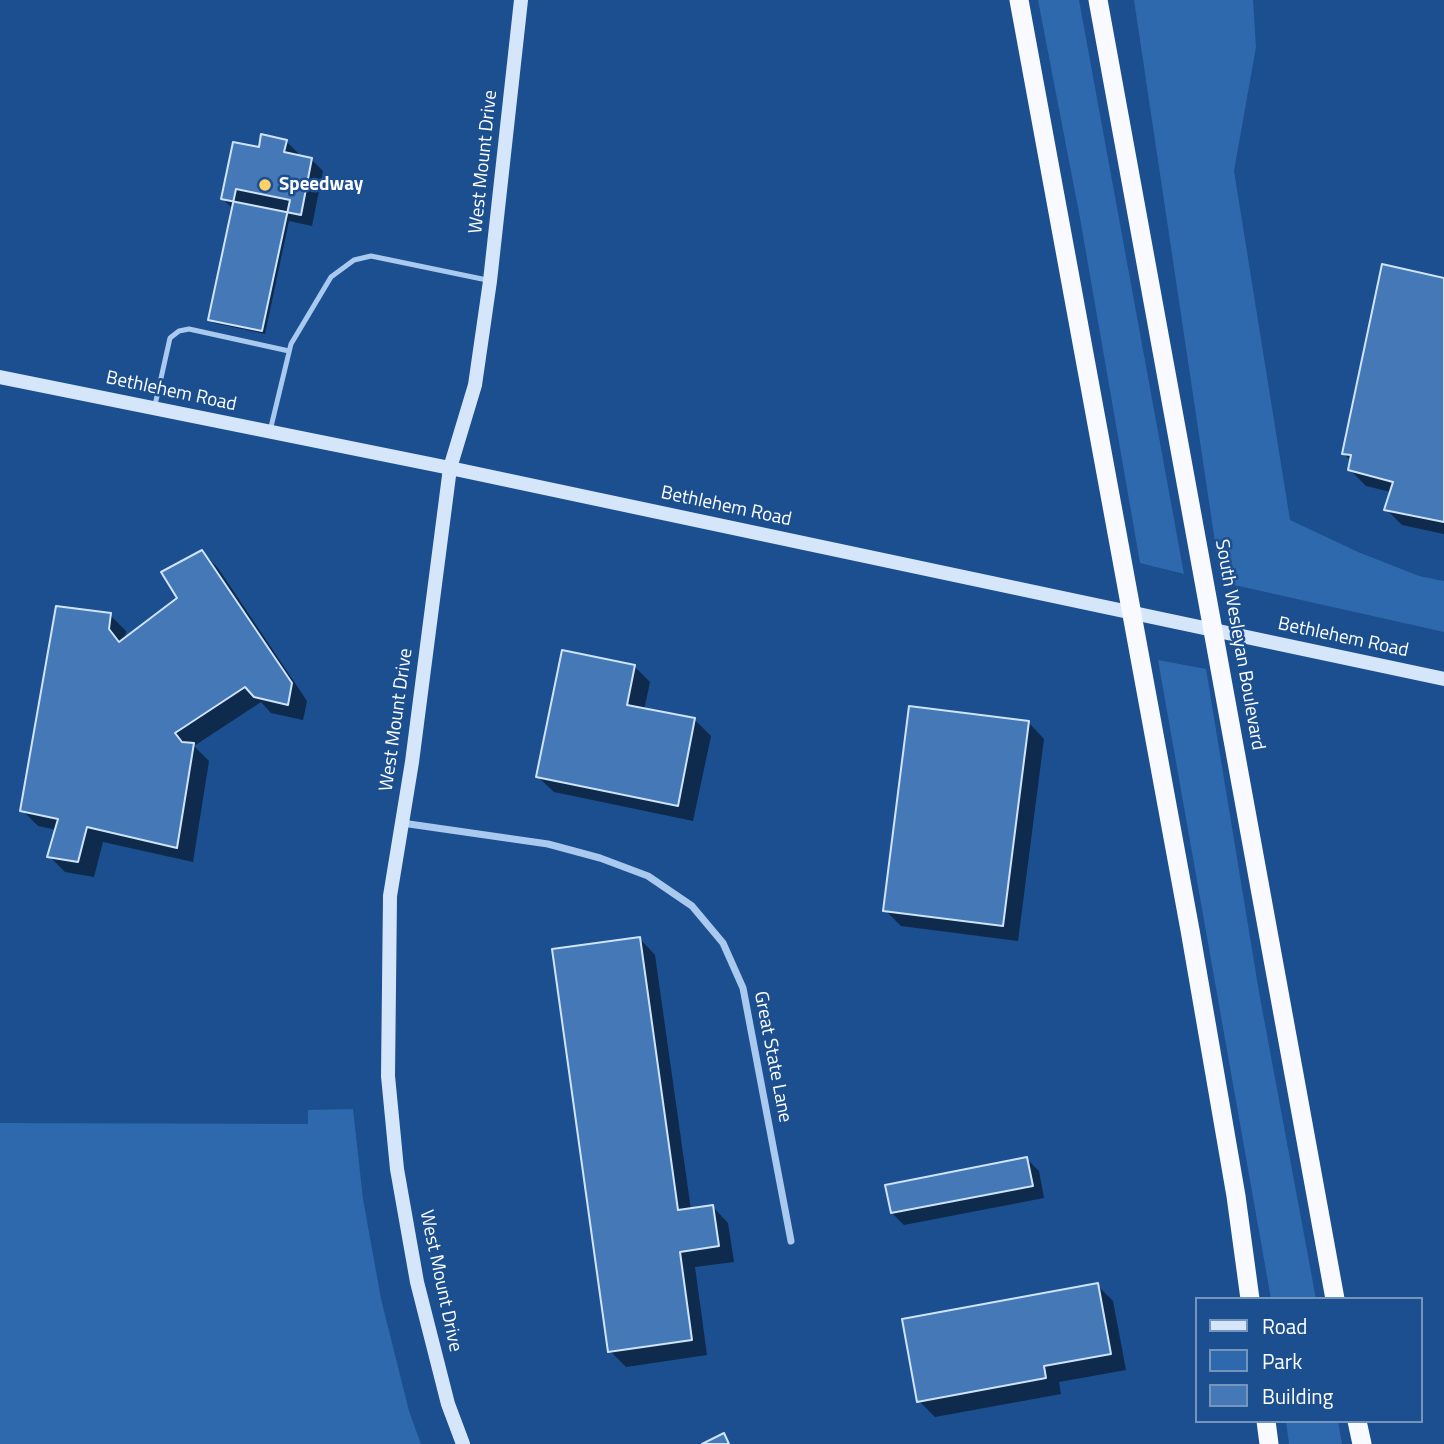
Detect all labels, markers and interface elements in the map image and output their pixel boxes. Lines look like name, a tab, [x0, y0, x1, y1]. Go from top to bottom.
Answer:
street label: West Mount Drive	[465, 89, 503, 235]
place label: Speedway	[279, 174, 363, 196]
marker: Speedway	[257, 177, 273, 193]
street label: Bethlehem Road	[104, 367, 238, 417]
street label: Bethlehem Road	[659, 482, 793, 532]
street label: South Wesleyan Boulevard	[1209, 538, 1269, 752]
street label: Bethlehem Road	[1276, 613, 1410, 663]
street label: West Mount Drive	[376, 647, 418, 793]
street label: Great State Lane	[748, 989, 796, 1125]
street label: West Mount Drive	[414, 1208, 466, 1354]
legend	[1196, 1297, 1423, 1423]
text: Road	[1262, 1310, 1307, 1342]
text: Park	[1262, 1345, 1302, 1377]
text: Building	[1262, 1380, 1333, 1412]

